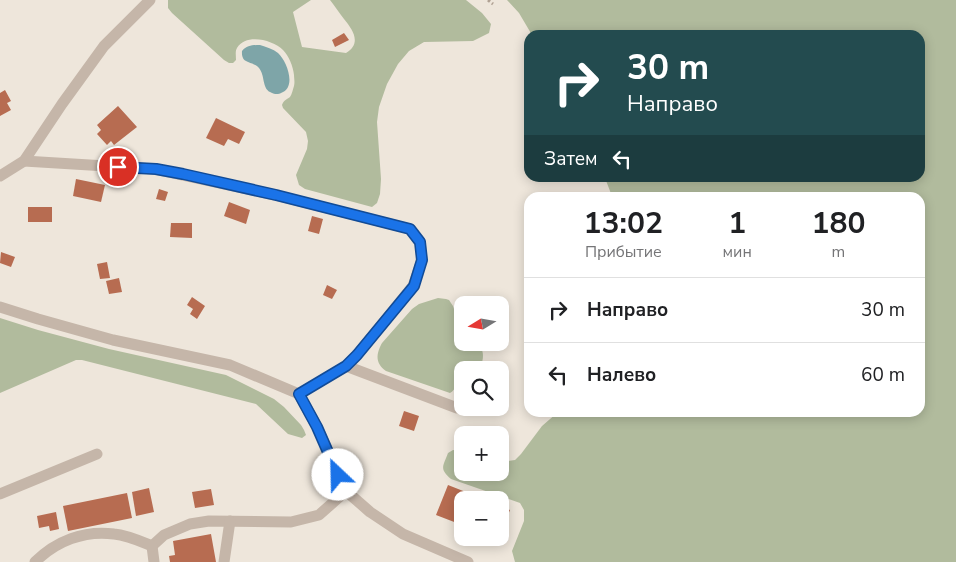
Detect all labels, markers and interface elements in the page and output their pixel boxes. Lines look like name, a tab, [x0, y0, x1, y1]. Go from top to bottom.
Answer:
text: 30 m	[627, 44, 709, 91]
icon: right	[544, 50, 609, 115]
text: Направо	[627, 89, 718, 119]
icon: left	[608, 145, 636, 173]
pin	[97, 146, 139, 188]
text: Затем	[544, 146, 598, 172]
icon: arrive	[104, 153, 132, 181]
text: 13:02	[584, 203, 663, 244]
text: 1	[728, 203, 746, 244]
text: 180	[811, 203, 865, 244]
text: Прибытие	[585, 241, 662, 263]
text: мин	[723, 241, 752, 263]
text: m	[832, 241, 845, 263]
north arrow	[454, 296, 509, 351]
map controls	[454, 296, 509, 546]
icon: right	[544, 296, 572, 324]
text: Направо	[587, 297, 668, 323]
text: 30 m	[861, 297, 905, 323]
button: search	[454, 361, 509, 416]
icon: left	[544, 361, 572, 389]
text: Налево	[587, 362, 656, 388]
text: 60 m	[861, 362, 905, 388]
button: +	[454, 426, 509, 481]
position arrow	[311, 448, 363, 500]
button: −	[454, 491, 509, 546]

